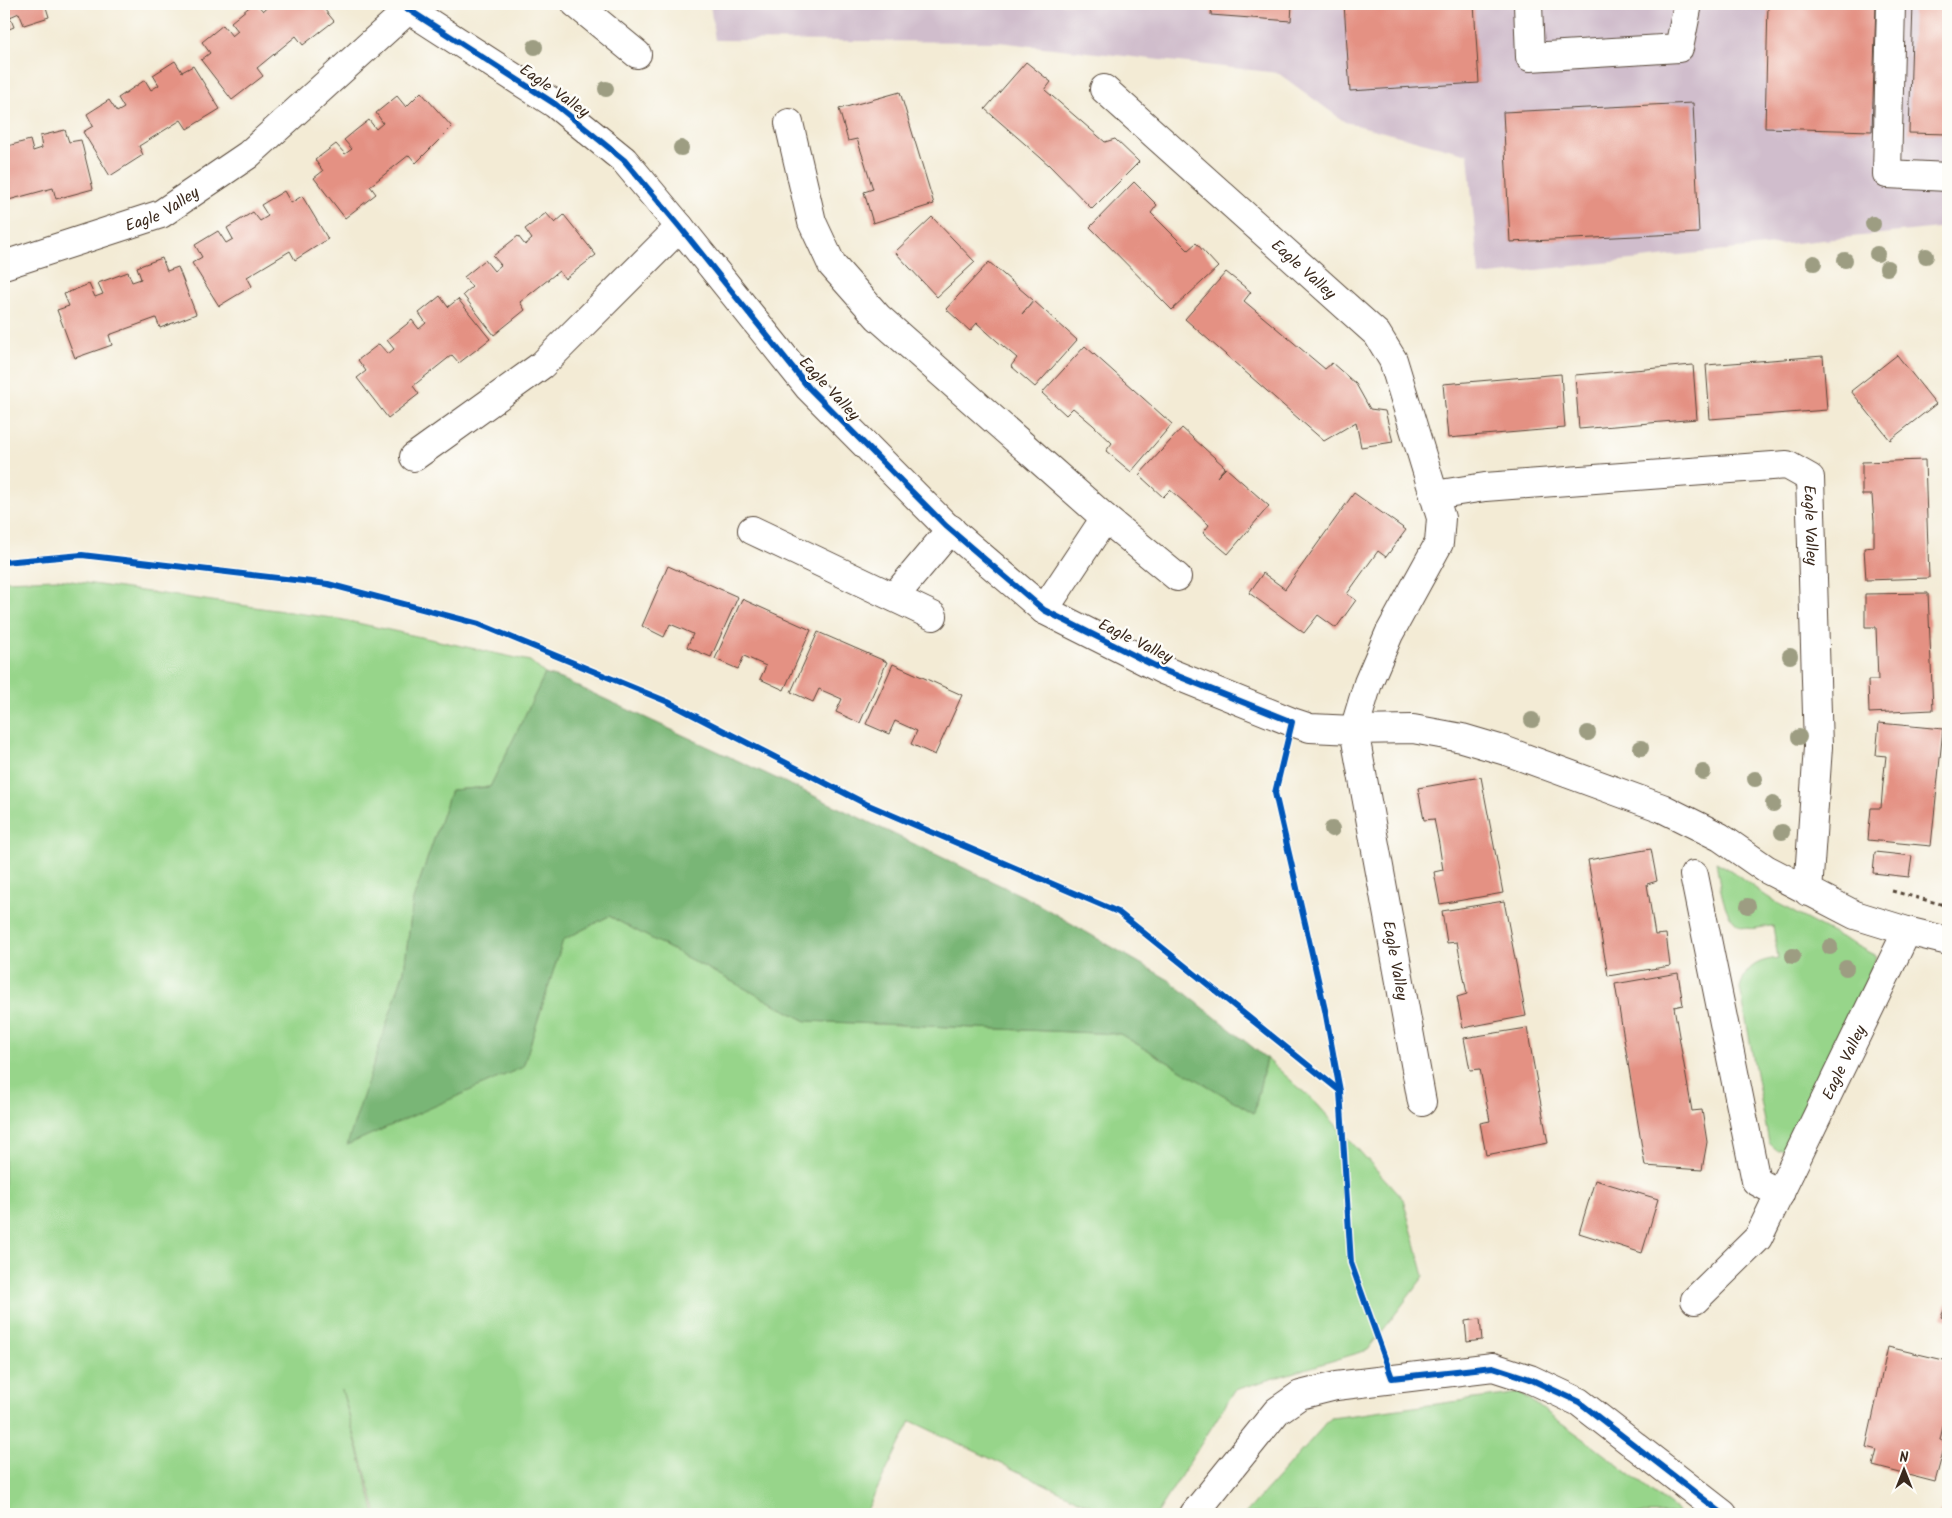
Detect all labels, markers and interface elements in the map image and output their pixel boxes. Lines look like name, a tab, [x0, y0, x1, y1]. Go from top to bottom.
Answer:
street label: Eagle Valley	[514, 58, 595, 125]
street label: Eagle Valley	[122, 180, 205, 239]
street label: Eagle Valley	[1265, 234, 1342, 306]
street label: Eagle Valley	[792, 351, 866, 427]
street label: Eagle Valley	[1796, 485, 1824, 566]
street label: Eagle Valley	[1094, 612, 1177, 670]
street label: Eagle Valley	[1375, 919, 1414, 1003]
street label: Eagle Valley	[1816, 1021, 1874, 1104]
north arrow	[1880, 1446, 1930, 1496]
text: N	[1900, 1447, 1909, 1469]

